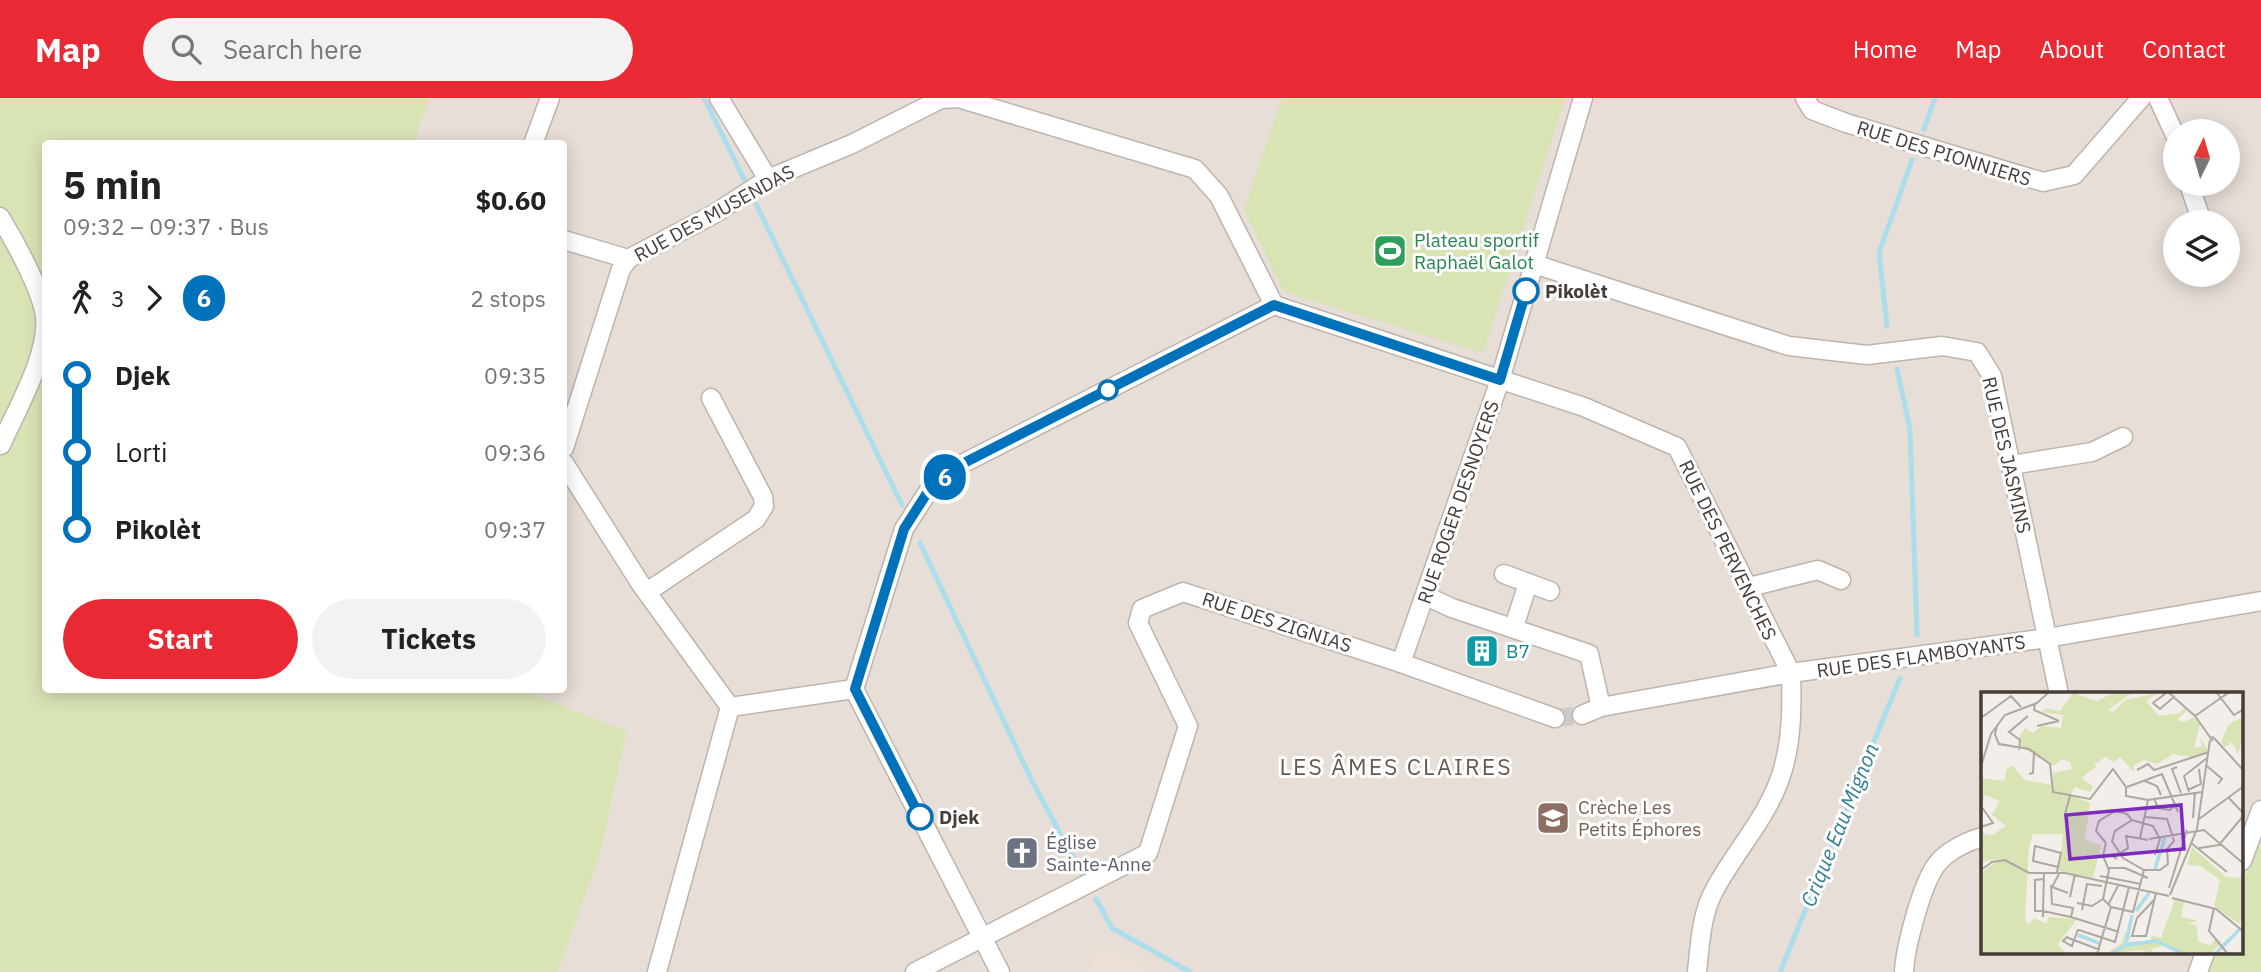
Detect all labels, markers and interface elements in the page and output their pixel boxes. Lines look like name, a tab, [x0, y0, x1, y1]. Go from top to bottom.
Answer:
search box	[143, 18, 633, 81]
text: Map	[35, 28, 101, 71]
icon: search	[167, 30, 205, 68]
text: Search here	[223, 32, 362, 66]
text: Home	[1853, 33, 1917, 65]
text: Map	[1955, 33, 2001, 65]
text: About	[2039, 33, 2104, 65]
text: Contact	[2142, 33, 2226, 65]
street label: RUE DES PIONNIERS	[1854, 115, 2034, 191]
north arrow	[2163, 119, 2240, 196]
map controls	[2163, 119, 2240, 287]
street label: RUE DES MUSENDAS	[630, 159, 798, 267]
text: 5 min	[63, 160, 162, 209]
text: $0.60	[476, 183, 546, 217]
button: layers	[2163, 210, 2240, 287]
text: 09:32 – 09:37 · Bus	[63, 211, 269, 241]
place label: Plateau sportif Raphaël Galot	[1414, 228, 1539, 274]
sports icon: Plateau sportif Raphaël Galot	[1371, 232, 1409, 270]
marker: Pikolèt	[1513, 278, 1539, 304]
icon: walk	[63, 279, 101, 317]
icon: forward	[135, 279, 173, 317]
place label: Pikolèt	[1545, 279, 1608, 303]
text: 6	[197, 282, 211, 314]
text: 3	[111, 283, 125, 313]
text: 2 stops	[470, 283, 546, 313]
text: Djek	[115, 358, 170, 392]
text: 09:35	[484, 360, 546, 390]
street label: RUE DES JASMINS	[1977, 374, 2037, 536]
unlabelled marker	[1098, 380, 1118, 400]
street label: RUE ROGER DESNOYERS	[1412, 397, 1504, 607]
text: Lorti	[115, 435, 168, 469]
text: 09:36	[484, 437, 546, 467]
line badge: 6	[922, 454, 968, 500]
street label: RUE DES PERVENCHES	[1674, 456, 1782, 644]
text: 6	[938, 461, 952, 493]
text: Pikolèt	[115, 512, 201, 546]
text: 09:37	[484, 514, 546, 544]
street label: RUE DES ZIGNIAS	[1199, 587, 1355, 657]
button: Start	[63, 599, 298, 679]
button: Tickets	[312, 599, 546, 679]
street label: RUE DES FLAMBOYANTS	[1815, 629, 2027, 683]
building icon: B7	[1463, 632, 1501, 670]
place label: B7	[1506, 639, 1530, 663]
inset map	[1981, 692, 2244, 954]
water label: Crique Eau Mignon	[1794, 739, 1885, 911]
district label: LES ÂMES CLAIRES	[1279, 751, 1513, 781]
place label: Crèche Les Petits Éphores	[1578, 795, 1701, 841]
school or university icon: Crèche Les Petits Éphores	[1534, 799, 1572, 837]
marker: Djek	[907, 804, 933, 830]
place label: Djek	[939, 805, 979, 829]
place label: Église Sainte-Anne	[1046, 830, 1151, 876]
church icon: Église Sainte-Anne	[1003, 834, 1041, 872]

